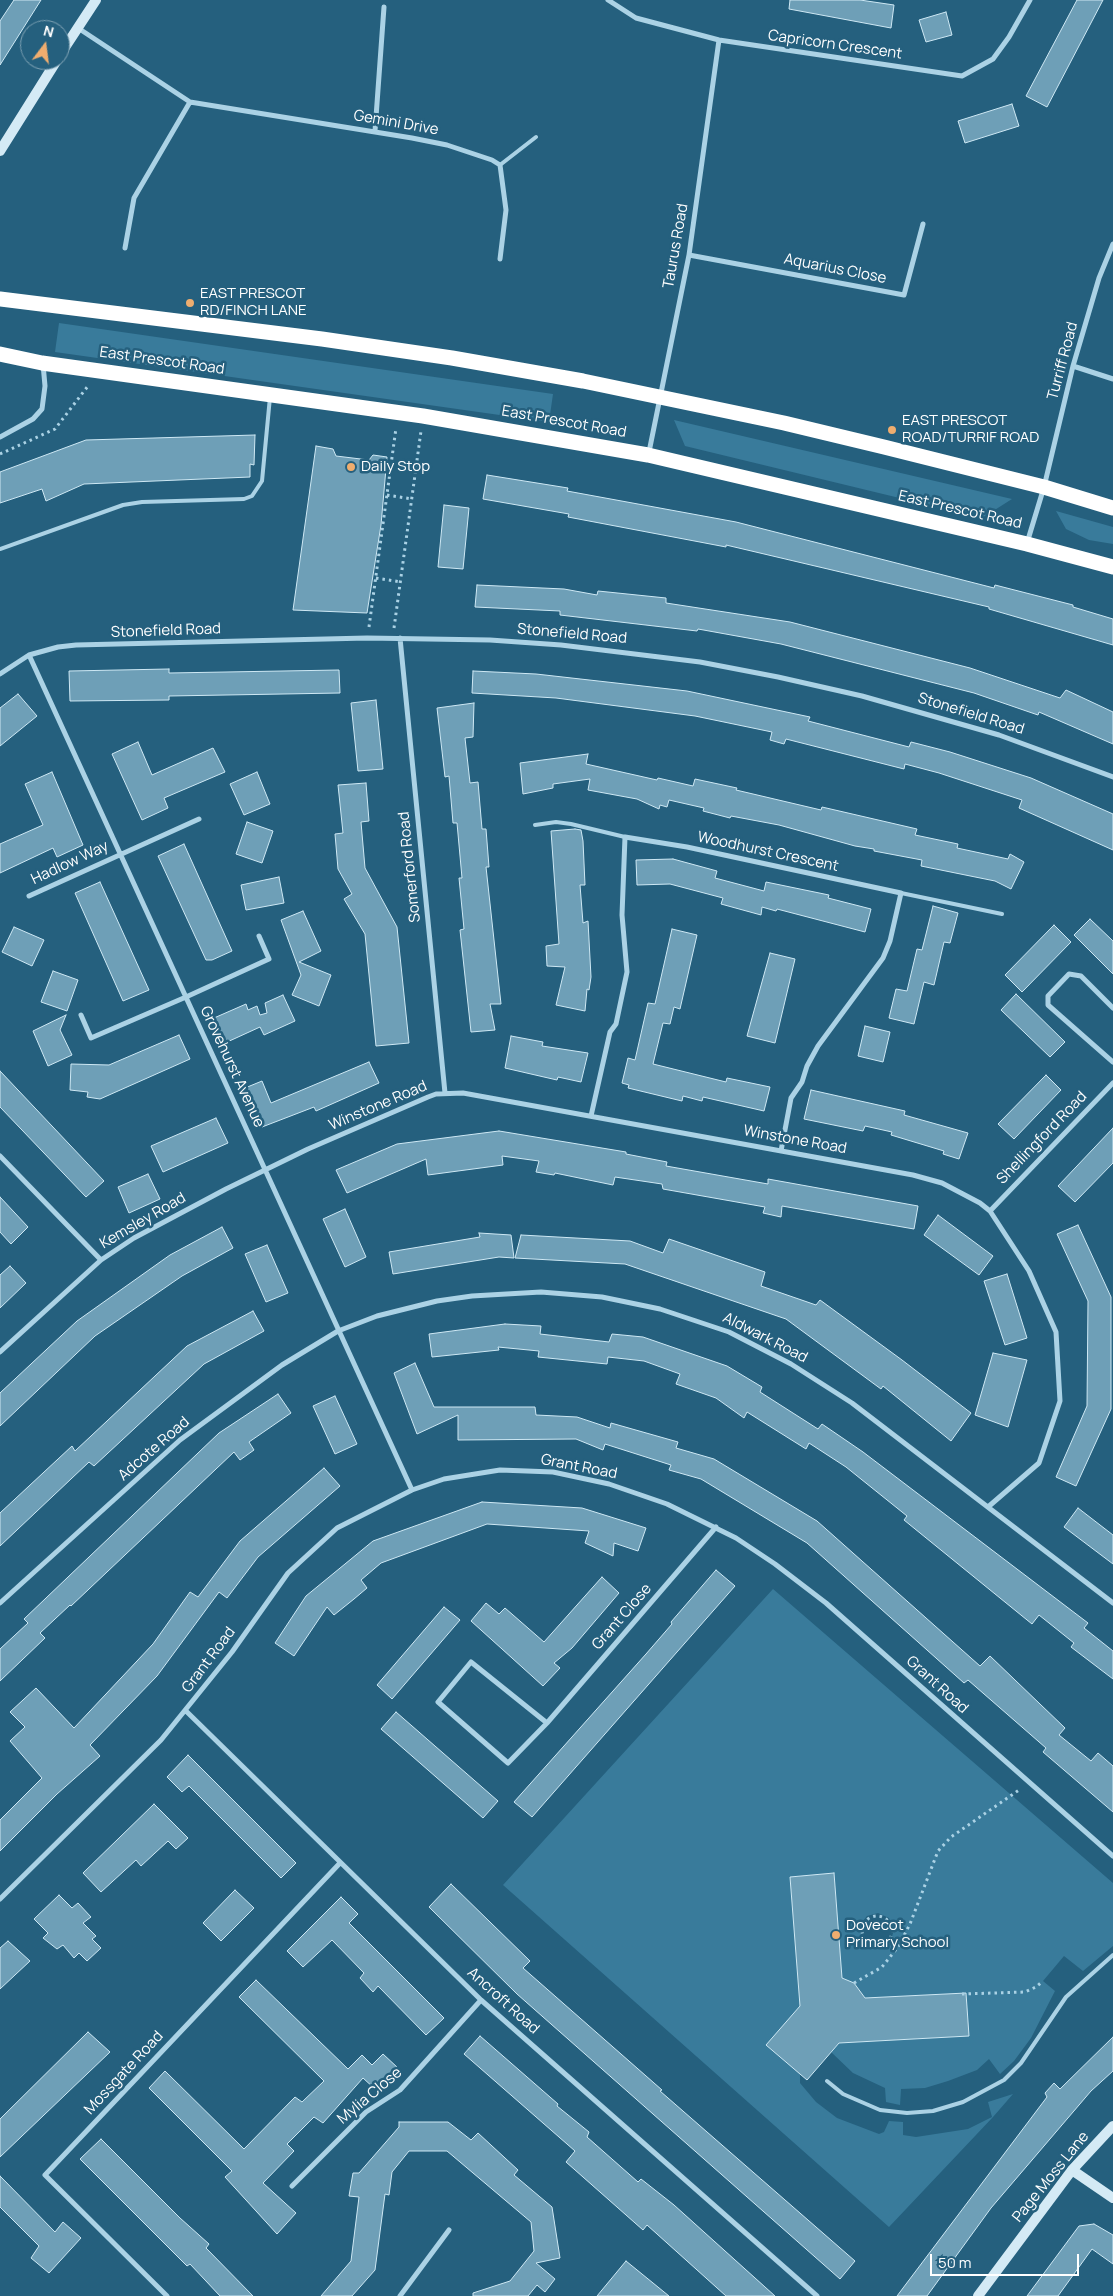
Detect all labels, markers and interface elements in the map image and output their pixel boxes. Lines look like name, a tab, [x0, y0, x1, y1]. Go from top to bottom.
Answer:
north arrow	[20, 20, 70, 70]
text: N	[41, 21, 56, 41]
street label: Capricorn Crescent	[767, 27, 903, 63]
street label: Gemini Drive	[352, 107, 440, 139]
street label: Taurus Road	[660, 202, 692, 290]
street label: Aquarius Close	[782, 250, 888, 288]
place label: EAST PRESCOT RD/FINCH LANE	[200, 285, 307, 320]
marker: EAST PRESCOT RD/FINCH LANE	[184, 297, 196, 309]
street label: Turriff Road	[1044, 320, 1082, 402]
street label: East Prescot Road	[98, 343, 226, 379]
street label: East Prescot Road	[500, 402, 628, 442]
place label: EAST PRESCOT ROAD/TURRIF ROAD	[902, 412, 1039, 447]
marker: EAST PRESCOT ROAD/TURRIF ROAD	[886, 424, 898, 436]
place label: Daily Stop	[361, 458, 430, 476]
marker: Daily Stop	[345, 461, 357, 473]
street label: East Prescot Road	[896, 487, 1024, 533]
street label: Stonefield Road	[111, 620, 221, 642]
street label: Stonefield Road	[516, 620, 628, 648]
street label: Stonefield Road	[916, 689, 1026, 739]
street label: Somerford Road	[395, 811, 425, 923]
street label: Woodhurst Crescent	[696, 828, 840, 876]
street label: Hadlow Way	[28, 837, 112, 889]
street label: Grovehurst Avenue	[196, 1004, 268, 1130]
street label: Winstone Road	[326, 1077, 430, 1135]
street label: Shellingford Road	[993, 1088, 1091, 1188]
street label: Winstone Road	[742, 1122, 848, 1158]
street label: Kemsley Road	[97, 1189, 189, 1253]
street label: Aldwark Road	[720, 1309, 810, 1367]
street label: Adcote Road	[115, 1413, 193, 1485]
street label: Grant Road	[539, 1451, 619, 1483]
street label: Grant Close	[588, 1580, 656, 1654]
street label: Grant Road	[178, 1624, 240, 1696]
street label: Grant Road	[902, 1652, 972, 1718]
place label: Dovecot Primary School	[846, 1917, 949, 1952]
marker: Dovecot Primary School	[830, 1929, 842, 1941]
street label: Ancroft Road	[463, 1964, 543, 2038]
street label: Mossgate Road	[81, 2028, 167, 2118]
street label: Mylia Close	[334, 2064, 406, 2128]
street label: Page Moss Lane	[1009, 2128, 1093, 2226]
scale bar	[933, 2244, 1082, 2276]
text: 50 m	[938, 2252, 972, 2273]

